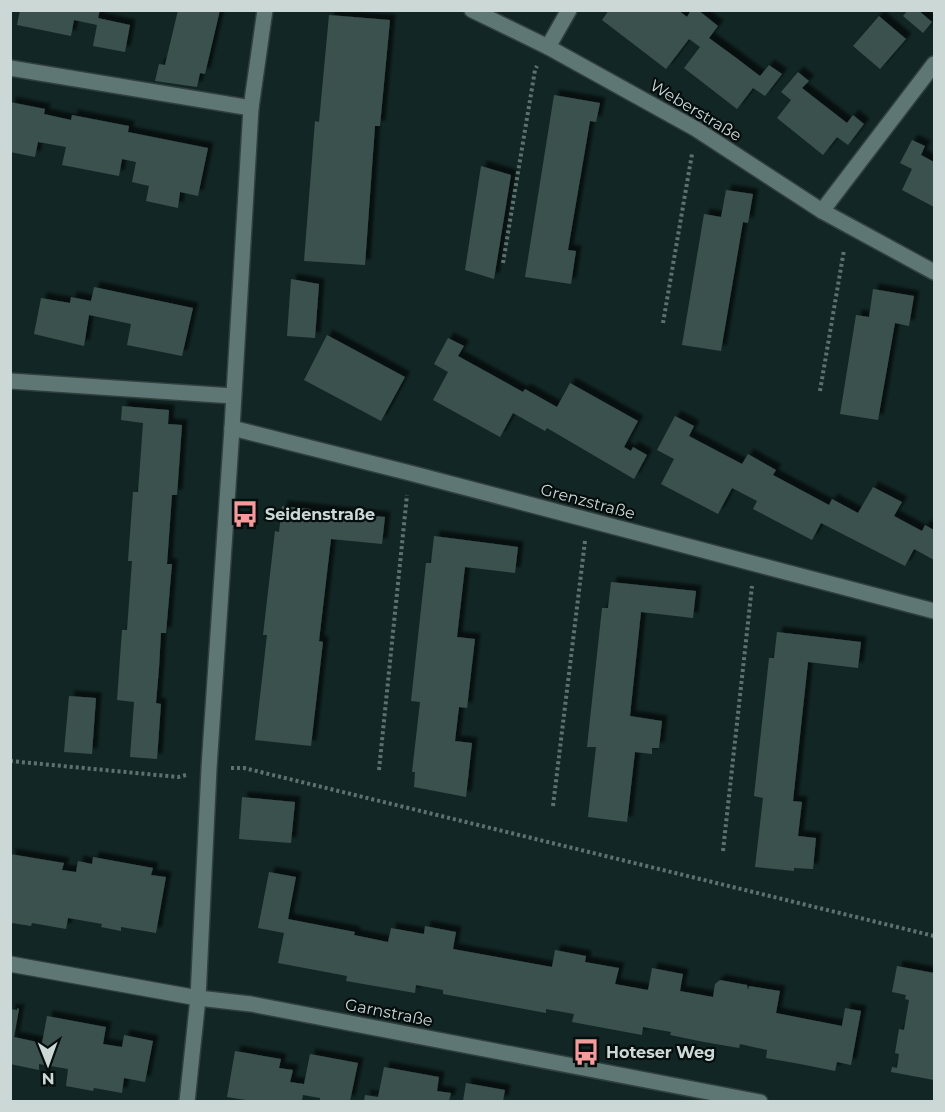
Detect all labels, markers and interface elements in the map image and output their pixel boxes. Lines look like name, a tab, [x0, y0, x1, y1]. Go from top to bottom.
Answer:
street label: Weberstraße	[647, 76, 745, 145]
street label: Grenzstraße	[539, 480, 637, 523]
bus stop icon: Seidenstraße	[230, 499, 260, 529]
place label: Seidenstraße	[265, 505, 375, 524]
street label: Garnstraße	[344, 995, 434, 1030]
north arrow	[18, 1034, 78, 1094]
bus stop icon: Hoteser Weg	[571, 1037, 601, 1067]
place label: Hoteser Weg	[606, 1043, 715, 1062]
text: N	[42, 1069, 55, 1088]

